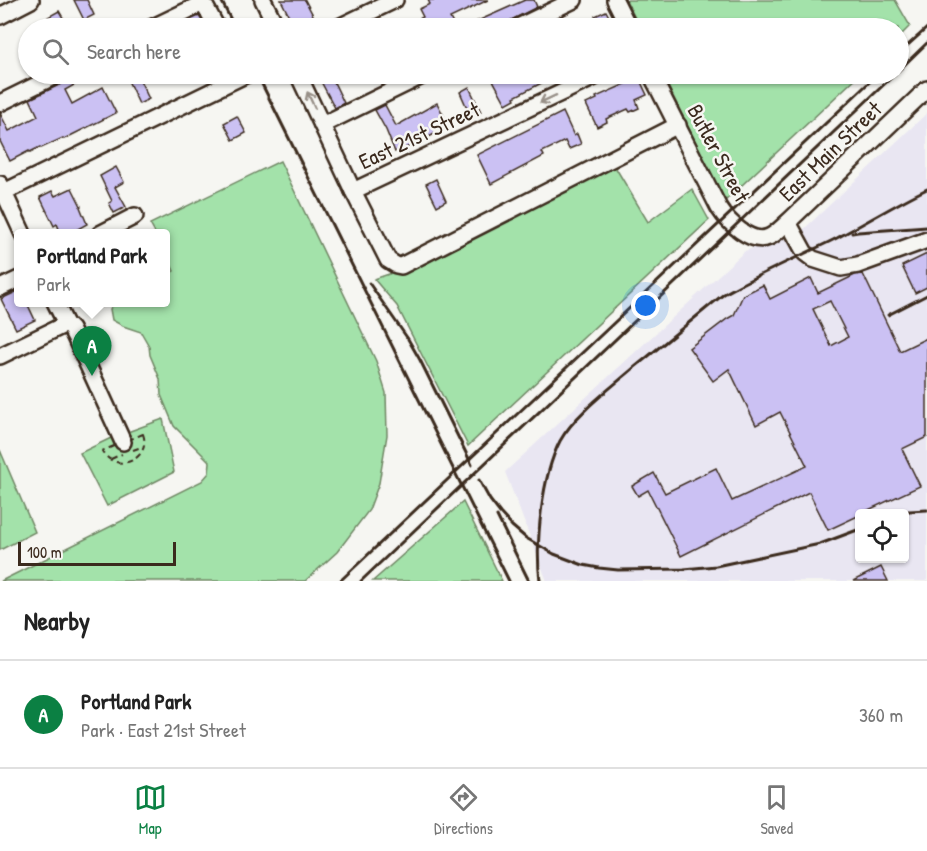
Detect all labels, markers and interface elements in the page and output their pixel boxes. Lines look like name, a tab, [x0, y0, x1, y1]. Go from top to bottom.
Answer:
search box	[18, 18, 909, 84]
icon: search	[39, 35, 72, 68]
text: Search here	[87, 36, 181, 66]
one-way arrow	[304, 92, 316, 110]
one-way arrow	[539, 93, 557, 105]
street label: East 21st Street	[354, 94, 485, 176]
street label: East Main Street	[772, 94, 888, 208]
street label: Butler Street	[681, 99, 758, 208]
popup	[14, 229, 170, 307]
text: Portland Park	[37, 240, 147, 270]
text: Park	[37, 270, 70, 297]
your location	[631, 291, 660, 320]
pin: A	[72, 326, 112, 376]
map controls	[855, 509, 909, 563]
button: locate	[855, 509, 909, 563]
scale bar	[18, 539, 176, 566]
text: 100 m	[27, 541, 62, 563]
text: Nearby	[24, 603, 90, 638]
text: Portland Park	[81, 686, 191, 716]
text: A	[39, 701, 48, 728]
text: 360 m	[859, 701, 903, 728]
text: Park · East 21st Street	[81, 716, 246, 743]
tab: Map	[134, 781, 167, 839]
tab: Directions	[434, 781, 493, 839]
tab: Saved	[760, 781, 793, 839]

